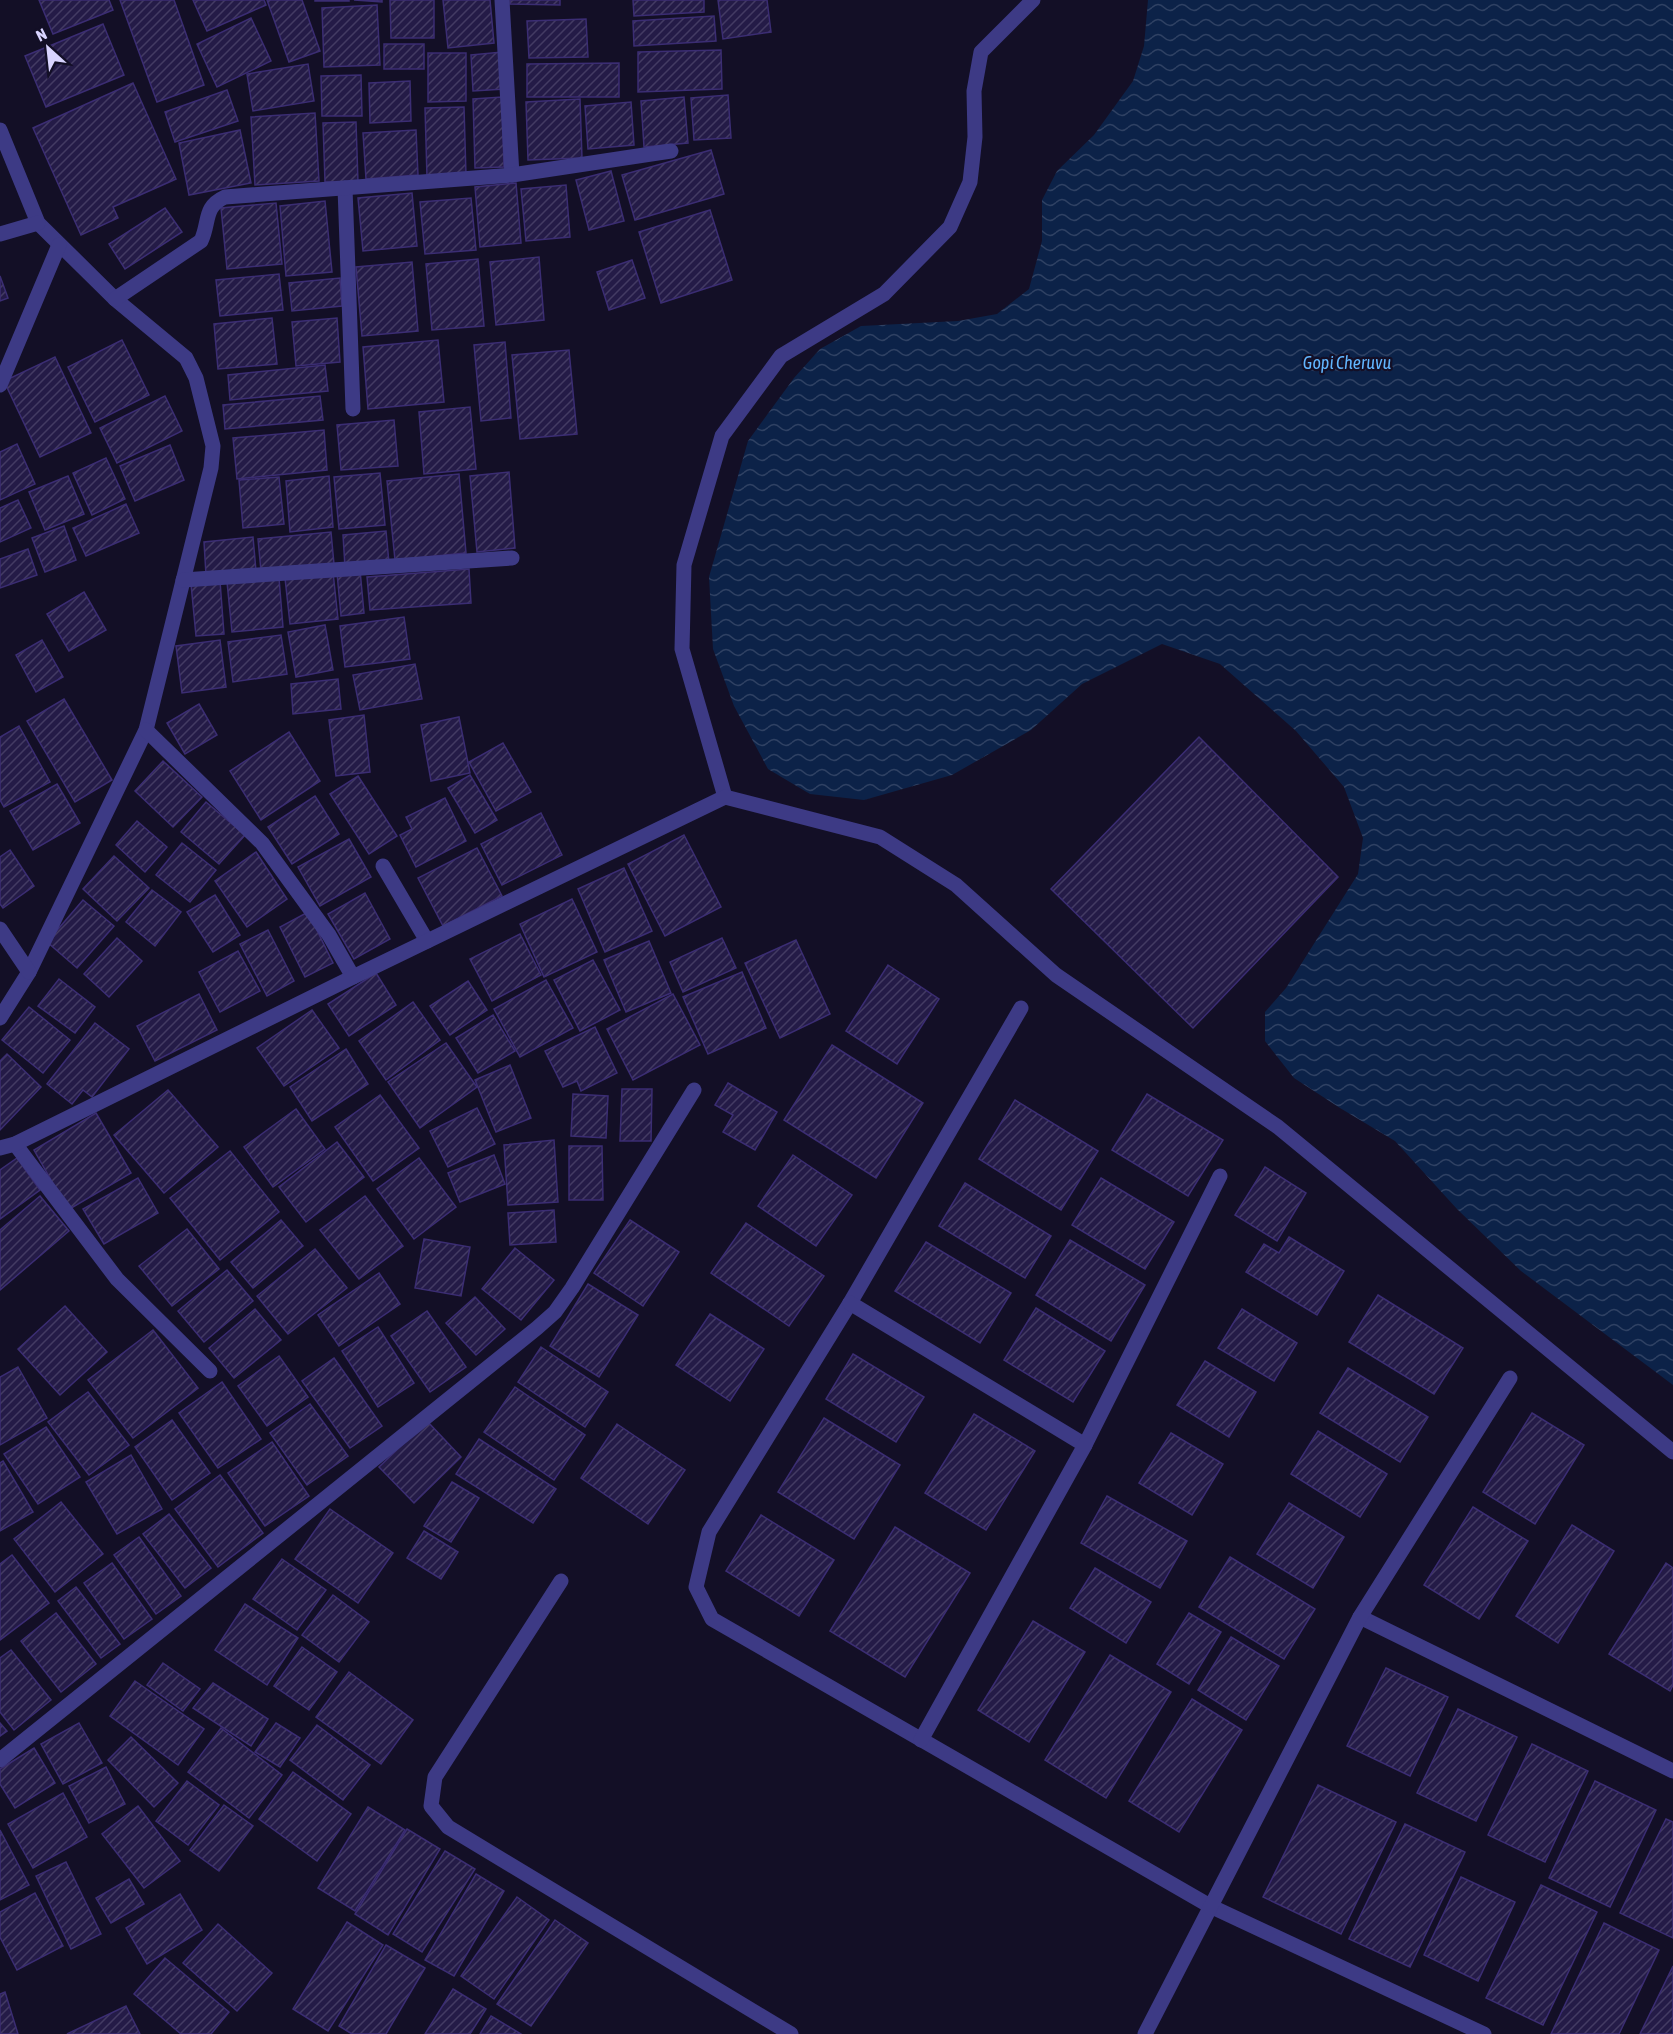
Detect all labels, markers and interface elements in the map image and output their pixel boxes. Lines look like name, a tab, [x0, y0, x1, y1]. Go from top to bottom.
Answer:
north arrow	[18, 18, 78, 78]
text: N	[33, 24, 49, 45]
water label: Gopi Cheruvu	[1303, 352, 1391, 373]

